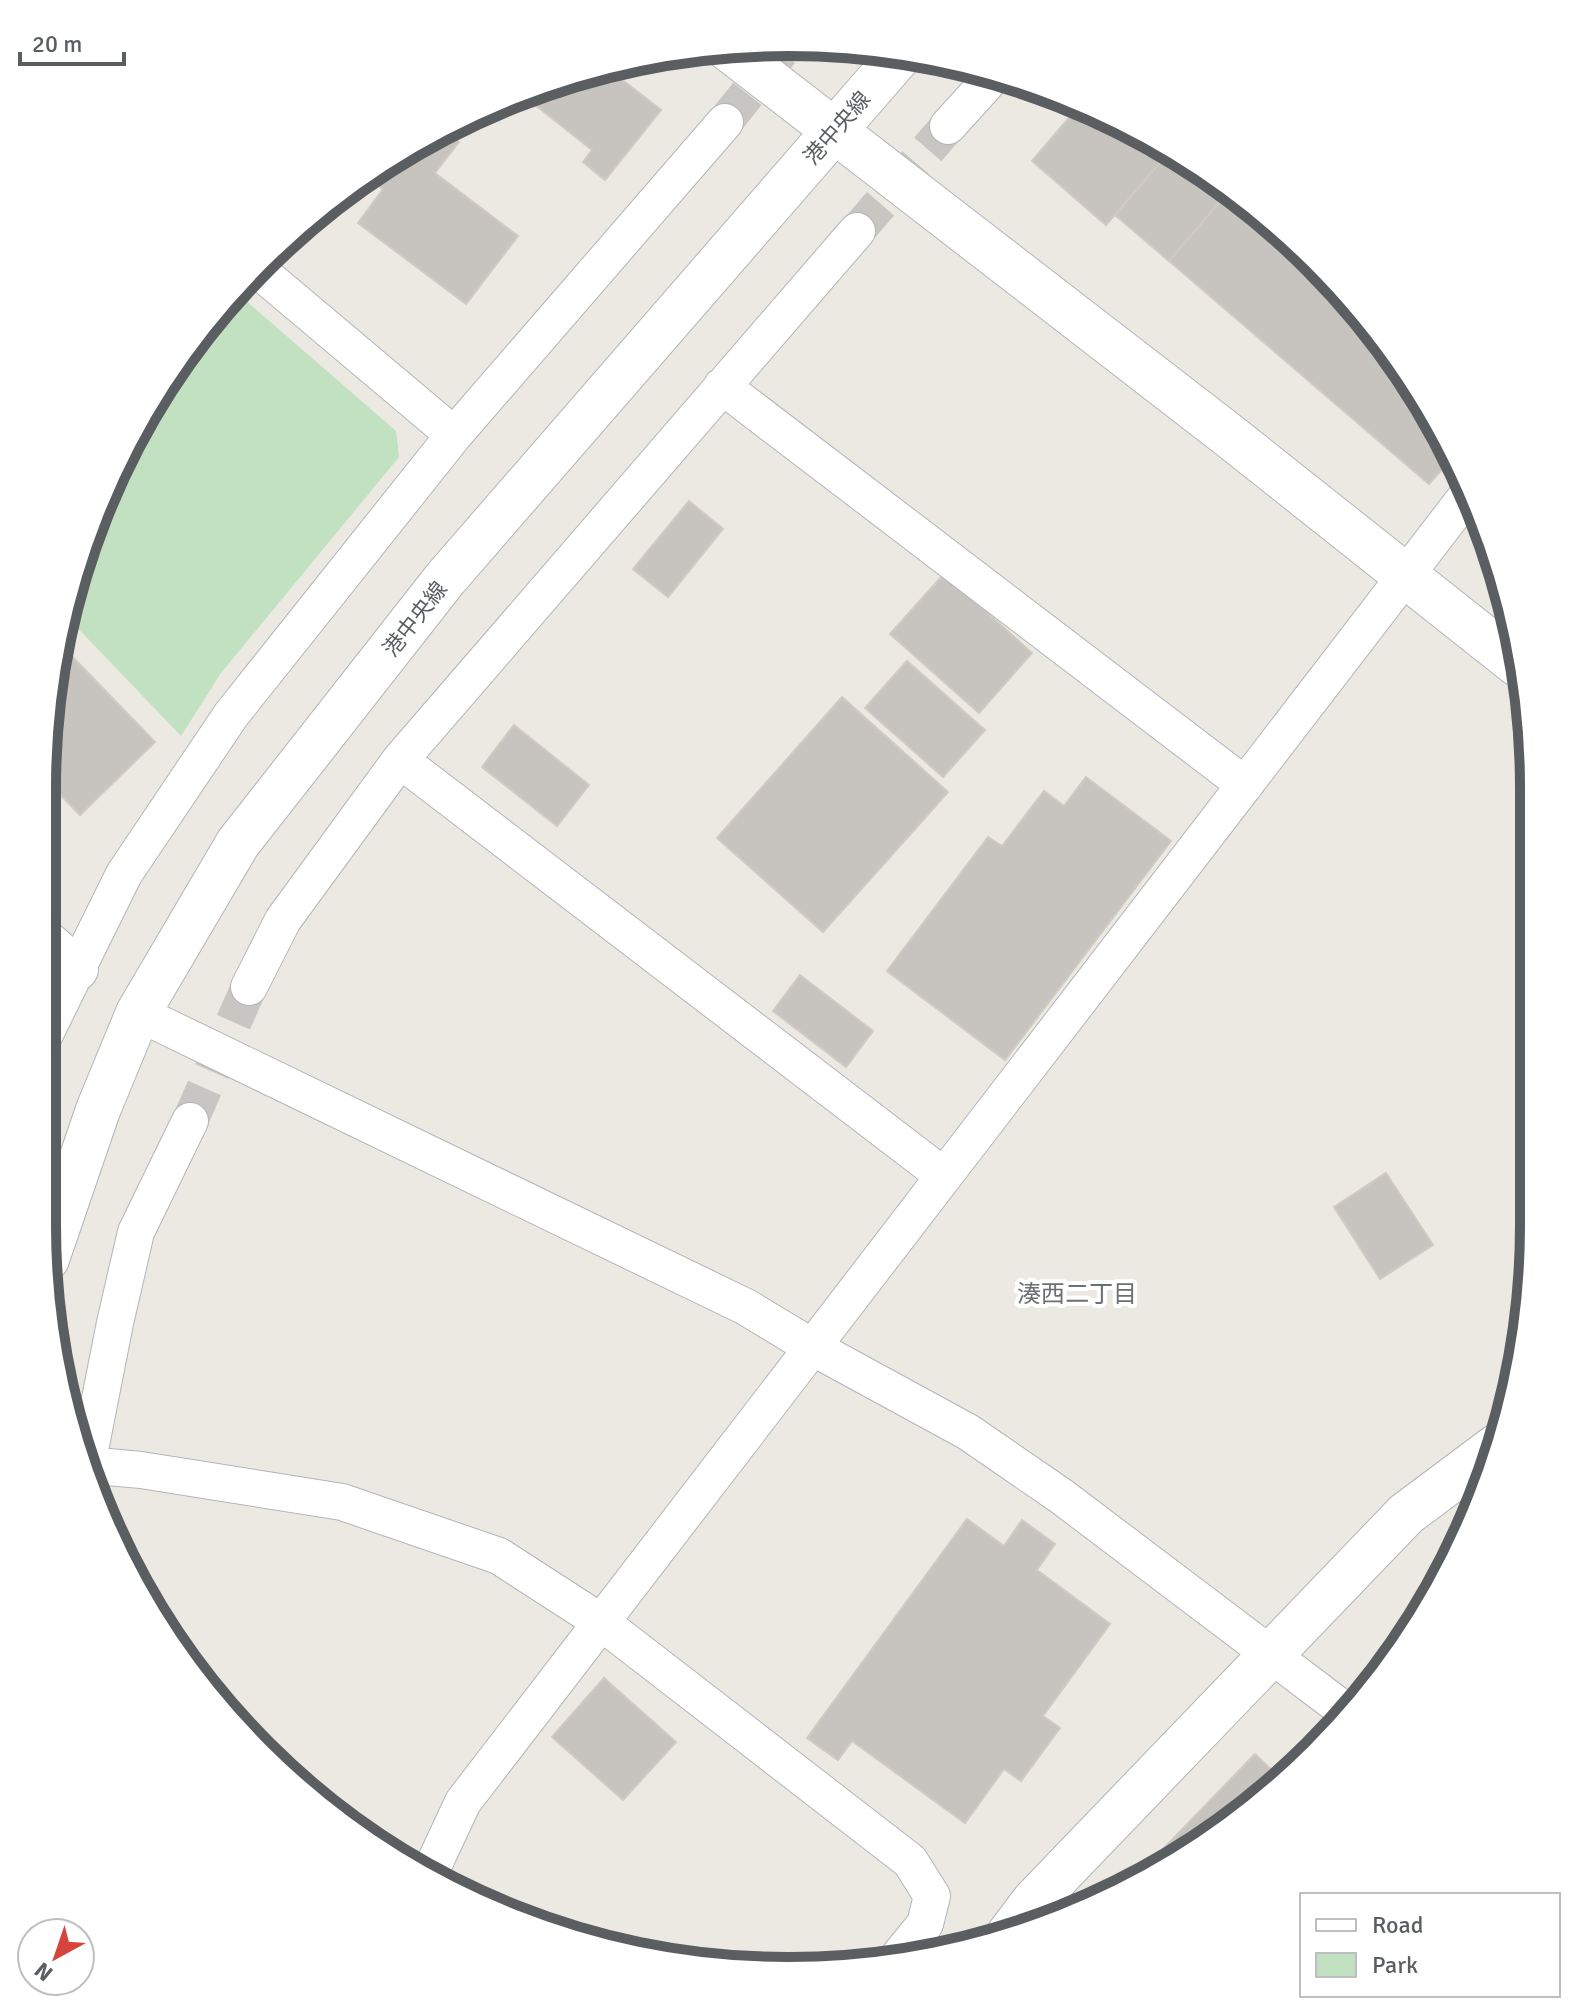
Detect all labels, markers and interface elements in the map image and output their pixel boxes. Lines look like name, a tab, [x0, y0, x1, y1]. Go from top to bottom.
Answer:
scale bar	[20, 16, 124, 66]
text: 20 m	[32, 29, 82, 59]
street label: 港中央線	[798, 86, 876, 170]
street label: 港中央線	[377, 576, 453, 662]
district label: 湊西二丁目	[1017, 1279, 1137, 1309]
legend	[1300, 1893, 1560, 1997]
text: Road	[1372, 1910, 1423, 1940]
north arrow	[16, 1917, 96, 1997]
text: Park	[1372, 1950, 1418, 1980]
text: N	[29, 1957, 58, 1987]

